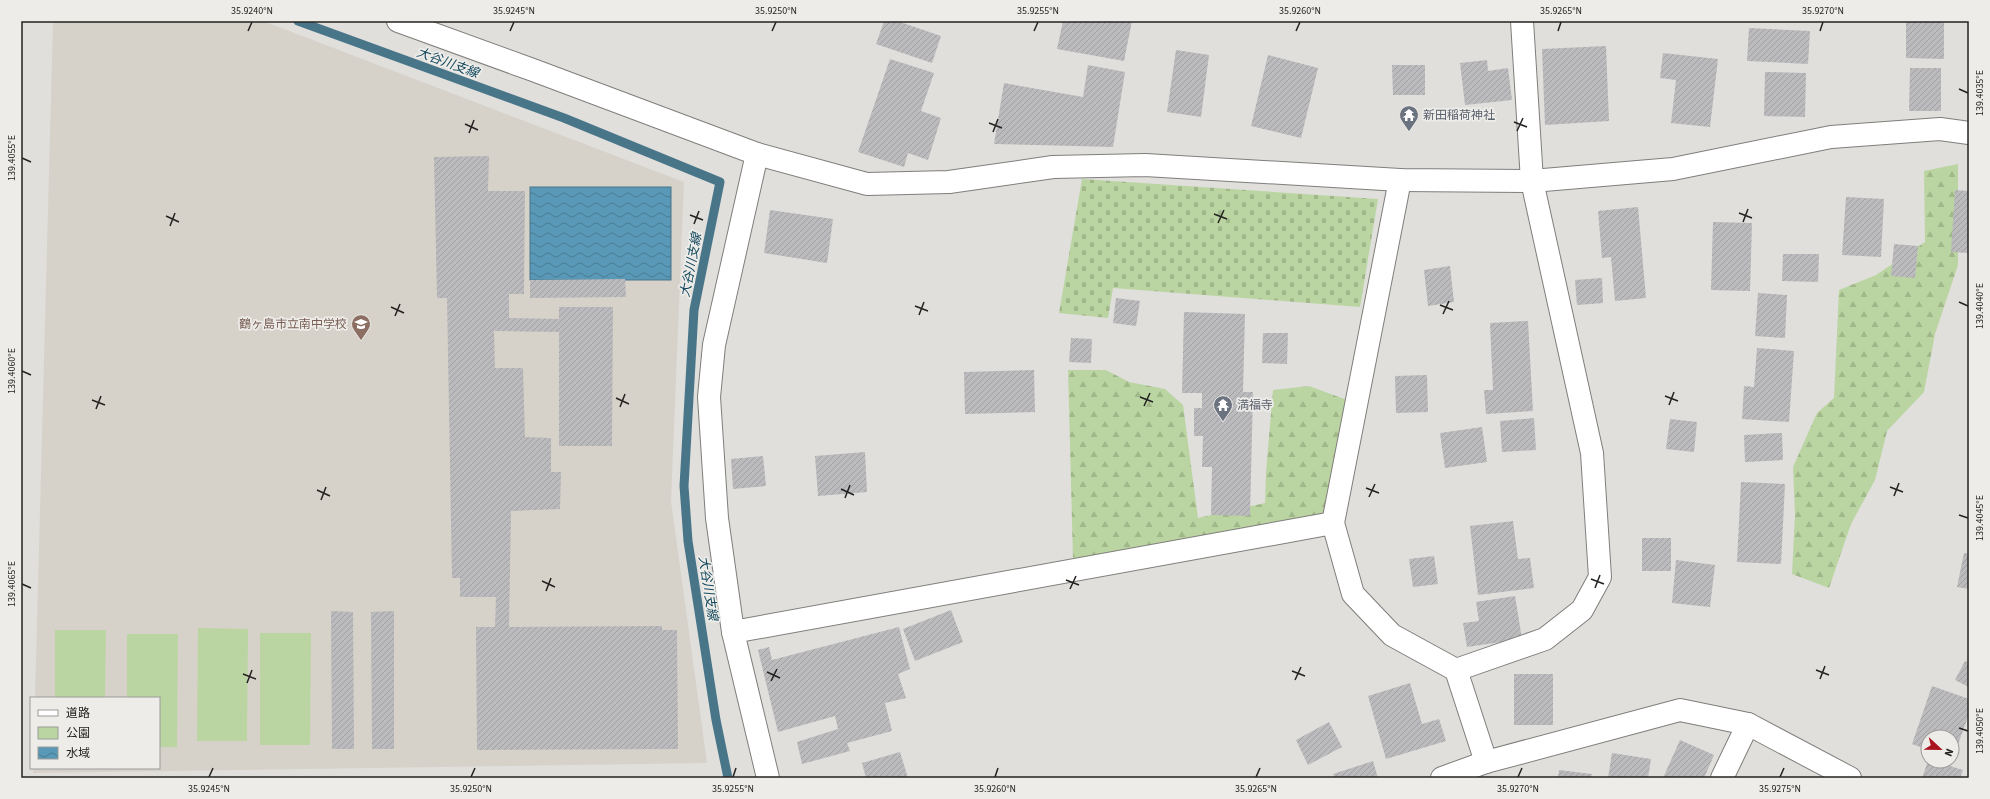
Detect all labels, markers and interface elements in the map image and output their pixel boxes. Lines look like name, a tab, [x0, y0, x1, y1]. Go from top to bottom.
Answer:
text: 35.9240°N	[231, 4, 273, 18]
text: 35.9245°N	[493, 4, 535, 18]
text: 35.9250°N	[755, 4, 797, 18]
text: 35.9255°N	[1017, 4, 1059, 18]
text: 35.9260°N	[1279, 4, 1321, 18]
text: 35.9265°N	[1540, 4, 1582, 18]
text: 35.9270°N	[1802, 4, 1844, 18]
water label: 大谷川支線	[414, 43, 483, 83]
text: 139.4035°E	[1973, 70, 1987, 116]
temple icon: 新田稲荷神社	[1398, 104, 1420, 132]
place label: 新田稲荷神社	[1423, 107, 1495, 124]
text: 139.4055°E	[5, 135, 19, 181]
water label: 大谷川支線	[676, 230, 706, 299]
text: 139.4040°E	[1973, 283, 1987, 329]
school or university icon: 鶴ヶ島市立南中学校	[350, 313, 372, 341]
place label: 鶴ヶ島市立南中学校	[239, 316, 347, 333]
text: 139.4060°E	[5, 348, 19, 394]
temple icon: 満福寺	[1212, 394, 1234, 422]
place label: 満福寺	[1237, 397, 1273, 414]
text: 139.4045°E	[1973, 495, 1987, 541]
water label: 大谷川支線	[694, 555, 722, 624]
text: 139.4065°E	[5, 561, 19, 607]
legend	[30, 697, 160, 769]
text: 道路	[66, 705, 90, 722]
text: 139.4050°E	[1973, 708, 1987, 754]
text: 公園	[66, 725, 90, 742]
north arrow	[1920, 729, 1960, 769]
text: 水域	[66, 745, 90, 762]
text: N	[1940, 746, 1957, 759]
text: 35.9245°N	[188, 782, 230, 796]
text: 35.9250°N	[450, 782, 492, 796]
text: 35.9255°N	[712, 782, 754, 796]
text: 35.9260°N	[974, 782, 1016, 796]
text: 35.9265°N	[1235, 782, 1277, 796]
text: 35.9270°N	[1497, 782, 1539, 796]
text: 35.9275°N	[1759, 782, 1801, 796]

